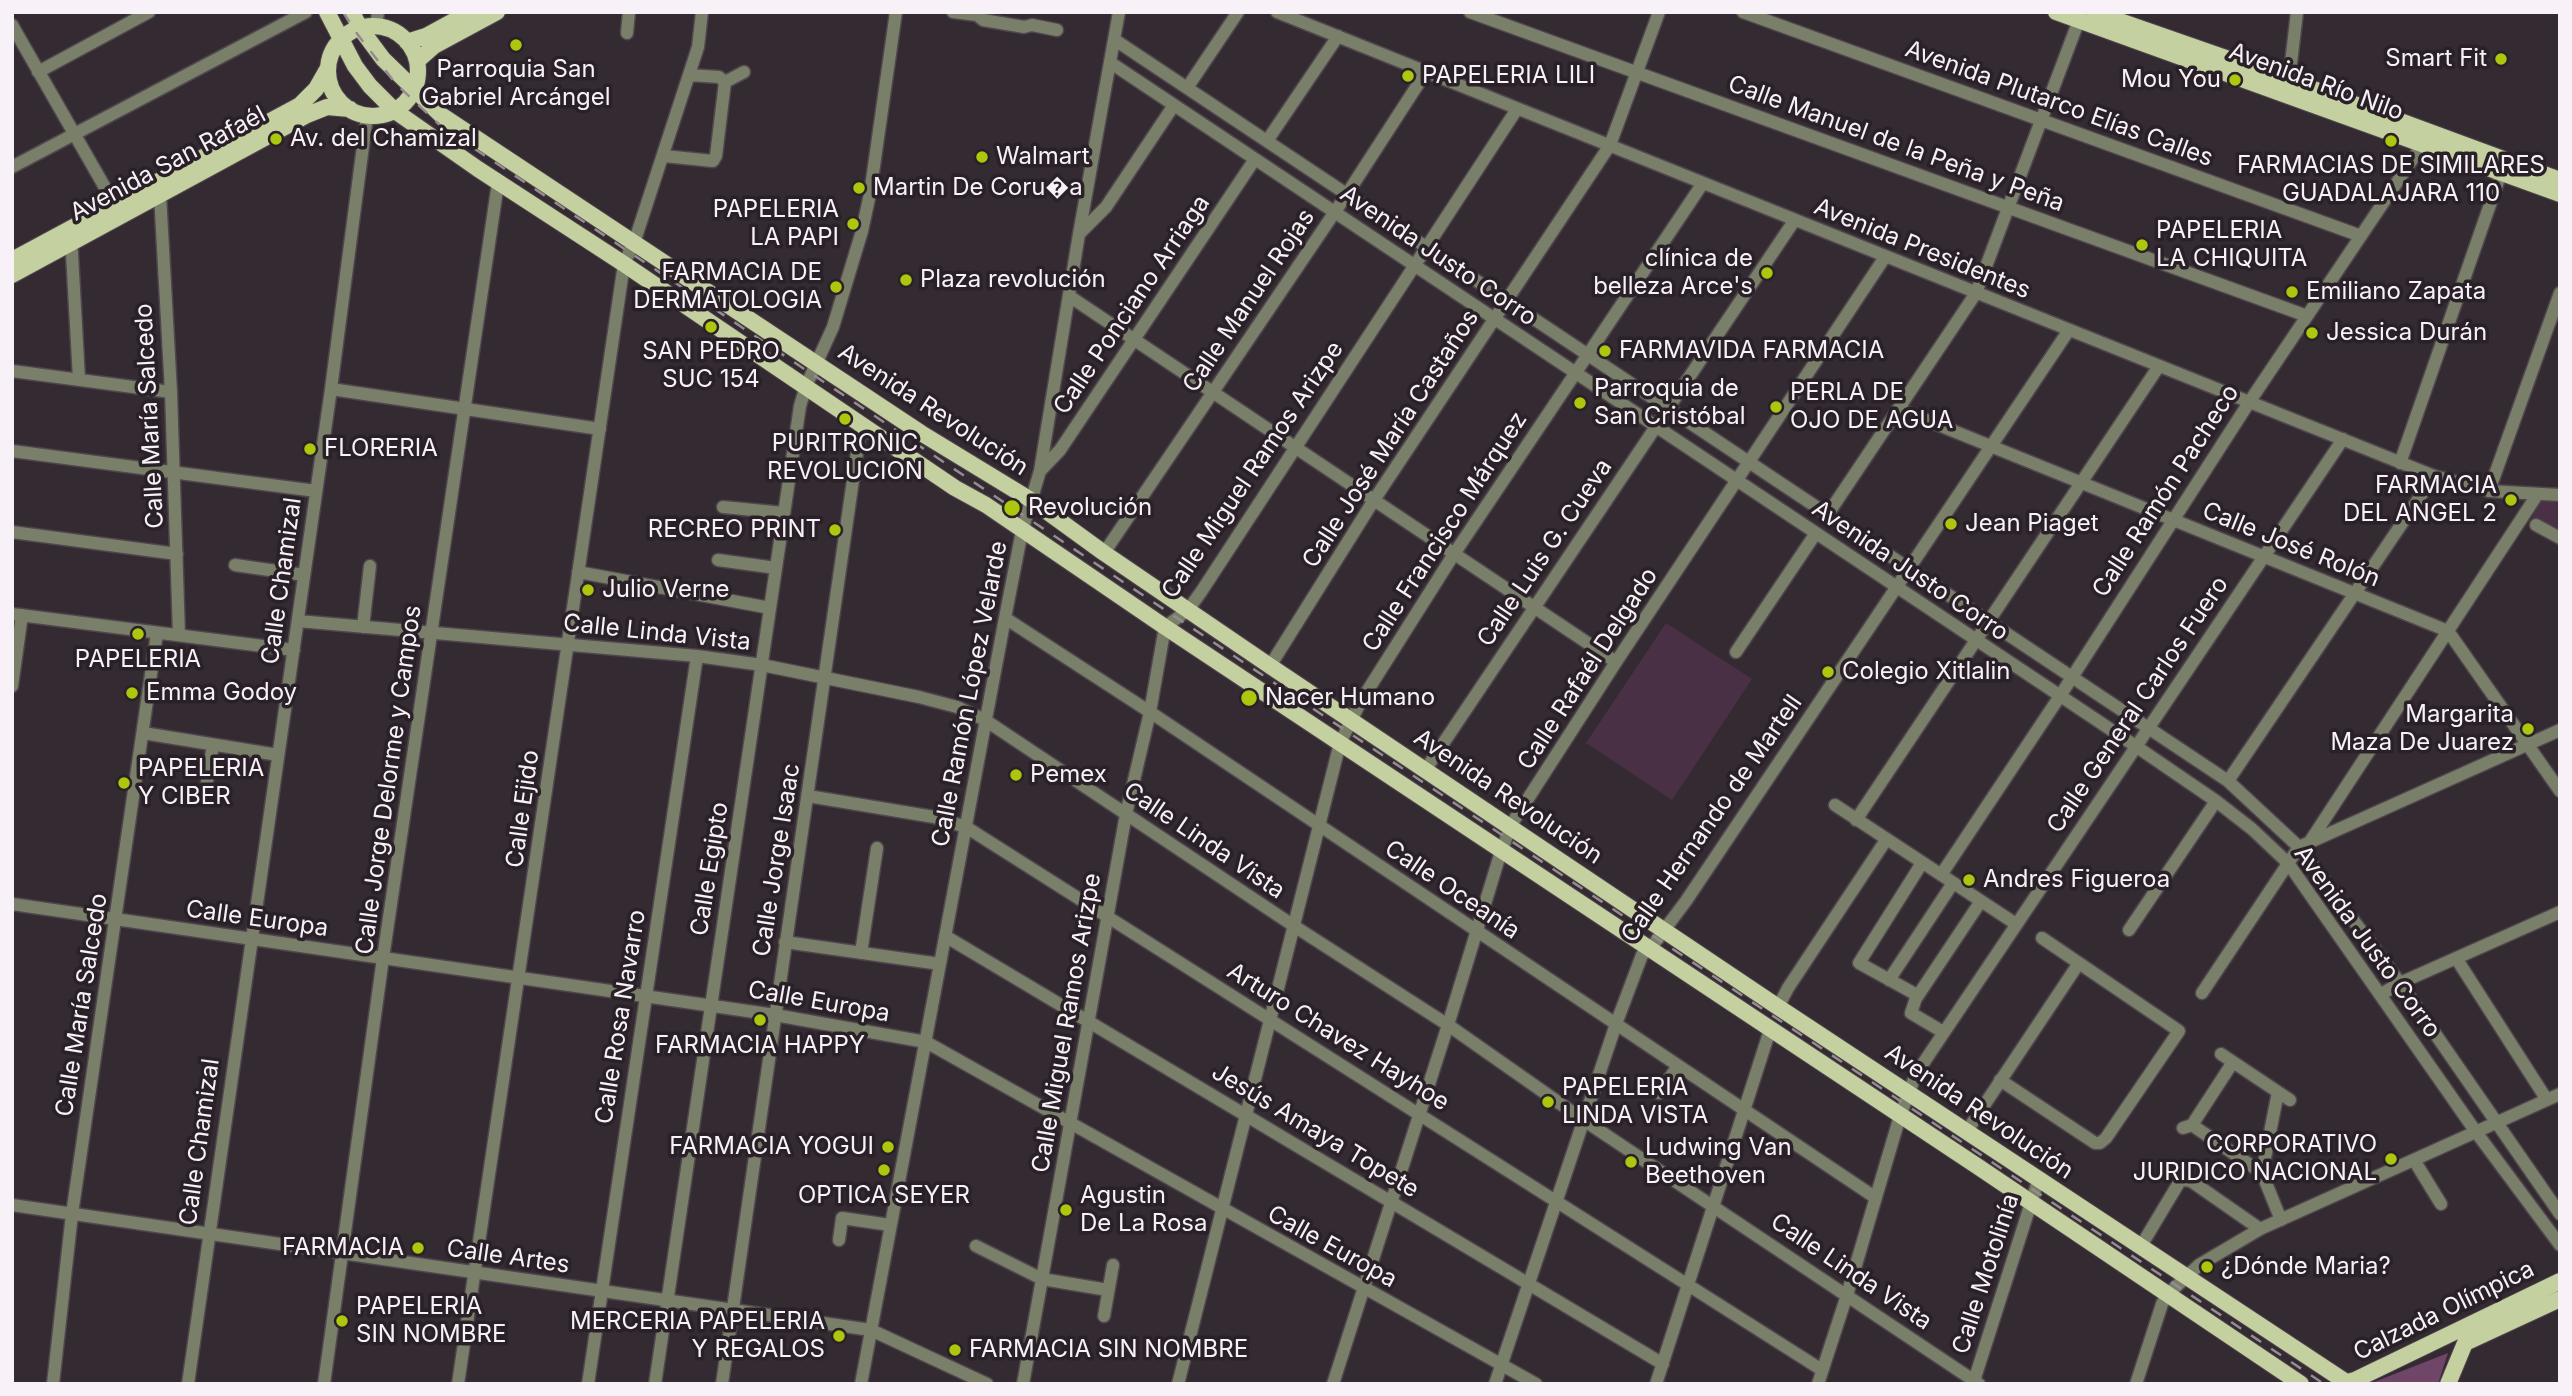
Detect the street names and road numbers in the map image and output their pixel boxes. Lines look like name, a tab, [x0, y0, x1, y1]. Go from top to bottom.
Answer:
street label: Avenida Plutarco Elías Calles	[1901, 35, 2217, 173]
street label: Avenida Río Nilo	[2225, 37, 2407, 127]
street label: Calle Manuel de la Peña y Peña	[1724, 70, 2068, 218]
street label: Avenida San Rafaél	[65, 100, 271, 228]
street label: Avenida Justo Corro	[1334, 180, 1542, 332]
street label: Calle Ponciano Arriaga	[1048, 190, 1216, 420]
street label: Avenida Presidentes	[1810, 192, 2034, 306]
street label: Calle Manuel Rojas	[1177, 204, 1321, 398]
street label: Calle María Salcedo	[130, 303, 170, 529]
street label: Calle José María Castaños	[1297, 305, 1485, 573]
street label: Calle Miguel Ramos Arizpe	[1156, 336, 1350, 604]
street label: Avenida Revolución	[832, 338, 1034, 482]
street label: Calle Ramón Pacheco	[2087, 379, 2245, 603]
street label: Calle Francisco Márquez	[1357, 407, 1533, 657]
street label: Calle Luis G. Cueva	[1472, 454, 1618, 652]
street label: Avenida Justo Corro	[1806, 495, 2014, 647]
street label: Calle Chamizal	[256, 496, 308, 666]
street label: Calle José Rolón	[2198, 496, 2384, 594]
street label: Calle Ramón López Velarde	[926, 539, 1014, 849]
street label: Calle Rafaél Delgado	[1512, 563, 1664, 775]
street label: Calle General Carlos Fuero	[2041, 571, 2235, 839]
street label: Calle Jorge Delorme y Campos	[350, 604, 428, 956]
street label: Calle Linda Vista	[562, 609, 752, 657]
street label: Calle Hernando de Martell	[1615, 690, 1809, 948]
street label: Avenida Revolución	[1408, 723, 1608, 871]
street label: Calle Ejido	[500, 748, 546, 870]
street label: Calle Jorge Isaac	[747, 761, 807, 959]
street label: Calle Linda Vista	[1118, 776, 1290, 906]
street label: Calle Egipto	[685, 800, 735, 938]
street label: Calle Oceanía	[1379, 834, 1525, 946]
street label: Avenida Justo Corro	[2288, 840, 2446, 1044]
street label: Calle Miguel Ramos Arizpe	[1026, 871, 1108, 1175]
street label: Calle María Salcedo	[50, 891, 114, 1119]
street label: Calle Europa	[184, 895, 330, 943]
street label: Calle Rosa Navarro	[590, 908, 652, 1126]
street label: Arturo Chavez Hayhoe	[1222, 957, 1454, 1117]
street label: Calle Europa	[746, 975, 892, 1029]
street label: Avenida Revolución	[1879, 1038, 2079, 1186]
street label: Calle Chamizal	[174, 1057, 226, 1227]
street label: Jesús Amaya Topete	[1206, 1058, 1424, 1204]
street label: Calle Motolinía	[1947, 1190, 2025, 1358]
street label: Calle Europa	[1262, 1200, 1402, 1294]
street label: Calle Linda Vista	[1765, 1207, 1937, 1337]
street label: Calle Artes	[445, 1234, 571, 1280]
street label: Calzada Olímpica	[2349, 1255, 2539, 1367]

